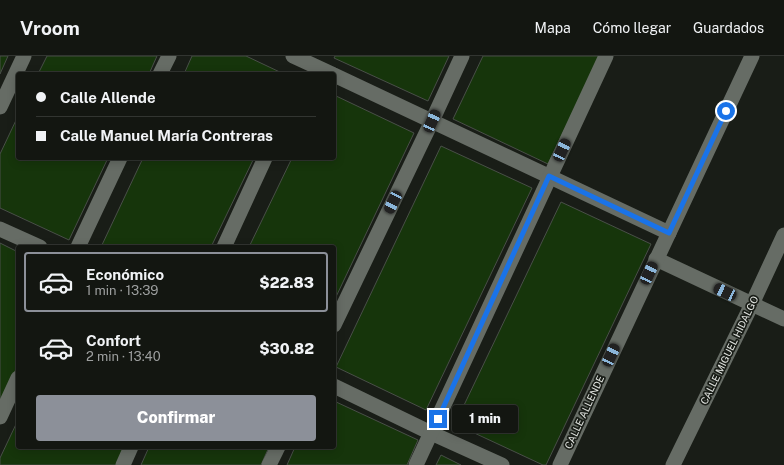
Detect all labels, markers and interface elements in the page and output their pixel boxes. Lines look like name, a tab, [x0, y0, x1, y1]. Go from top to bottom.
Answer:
text: Vroom	[20, 17, 80, 39]
text: Mapa	[535, 20, 571, 36]
text: Cómo llegar	[593, 20, 671, 36]
text: Guardados	[693, 20, 764, 36]
text: Calle Allende	[60, 89, 156, 106]
route start	[717, 102, 735, 120]
car	[422, 108, 442, 134]
text: Calle Manuel María Contreras	[60, 127, 273, 144]
car	[551, 137, 573, 163]
car	[382, 189, 404, 215]
car	[638, 260, 660, 286]
icon: car	[38, 264, 74, 300]
text: Económico	[86, 266, 164, 283]
text: $22.83	[259, 274, 314, 291]
car	[712, 281, 738, 303]
text: 1 min · 13:39	[86, 283, 158, 298]
street label: CALLE MIGUEL HIDALGO	[698, 294, 760, 406]
icon: car	[38, 330, 74, 366]
text: Confort	[86, 332, 141, 349]
text: $30.82	[259, 340, 314, 357]
car	[600, 342, 622, 368]
text: 2 min · 13:40	[86, 349, 161, 364]
street label: CALLE ALLENDE	[562, 373, 606, 451]
button: Confirmar	[36, 395, 316, 441]
callout: 1 min	[452, 405, 518, 433]
route end	[429, 410, 447, 428]
text: 1 min	[469, 411, 501, 426]

